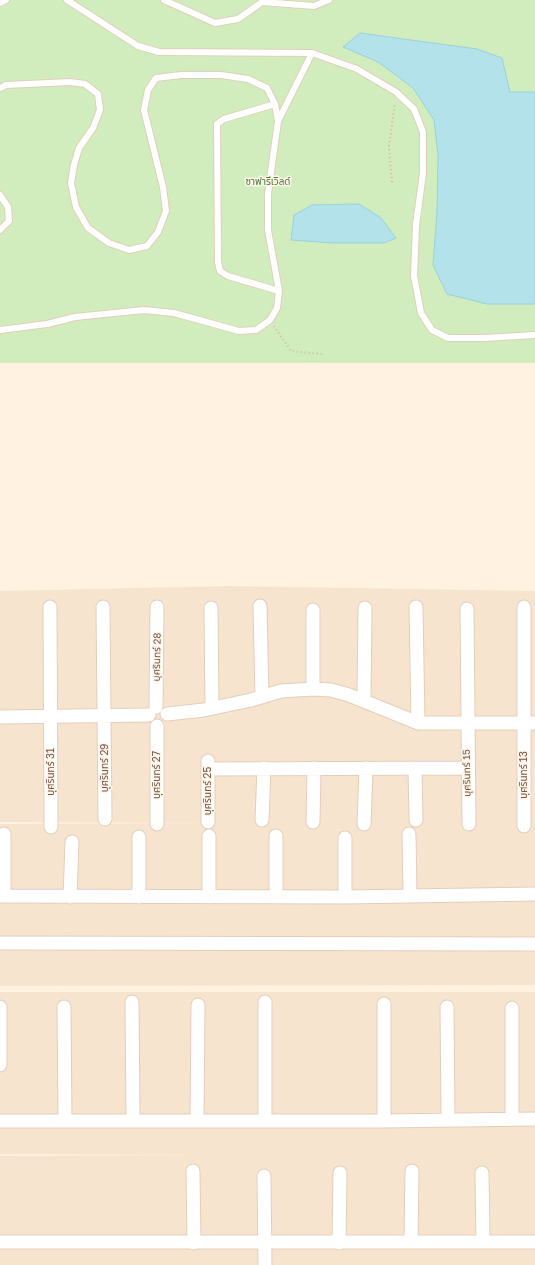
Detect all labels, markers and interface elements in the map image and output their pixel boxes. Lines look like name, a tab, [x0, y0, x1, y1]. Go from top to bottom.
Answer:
park label: ซาฟารีเวิลด์	[245, 176, 291, 188]
street label: บุศรินทร์ 28	[151, 633, 163, 681]
street label: บุศรินทร์ 29	[99, 744, 111, 792]
street label: บุศรินทร์ 31	[45, 748, 57, 796]
street label: บุศรินทร์ 15	[461, 749, 473, 797]
street label: บุศรินทร์ 27	[151, 751, 163, 799]
street label: บุศรินทร์ 13	[518, 751, 530, 799]
street label: บุศรินทร์ 25	[202, 767, 214, 815]

